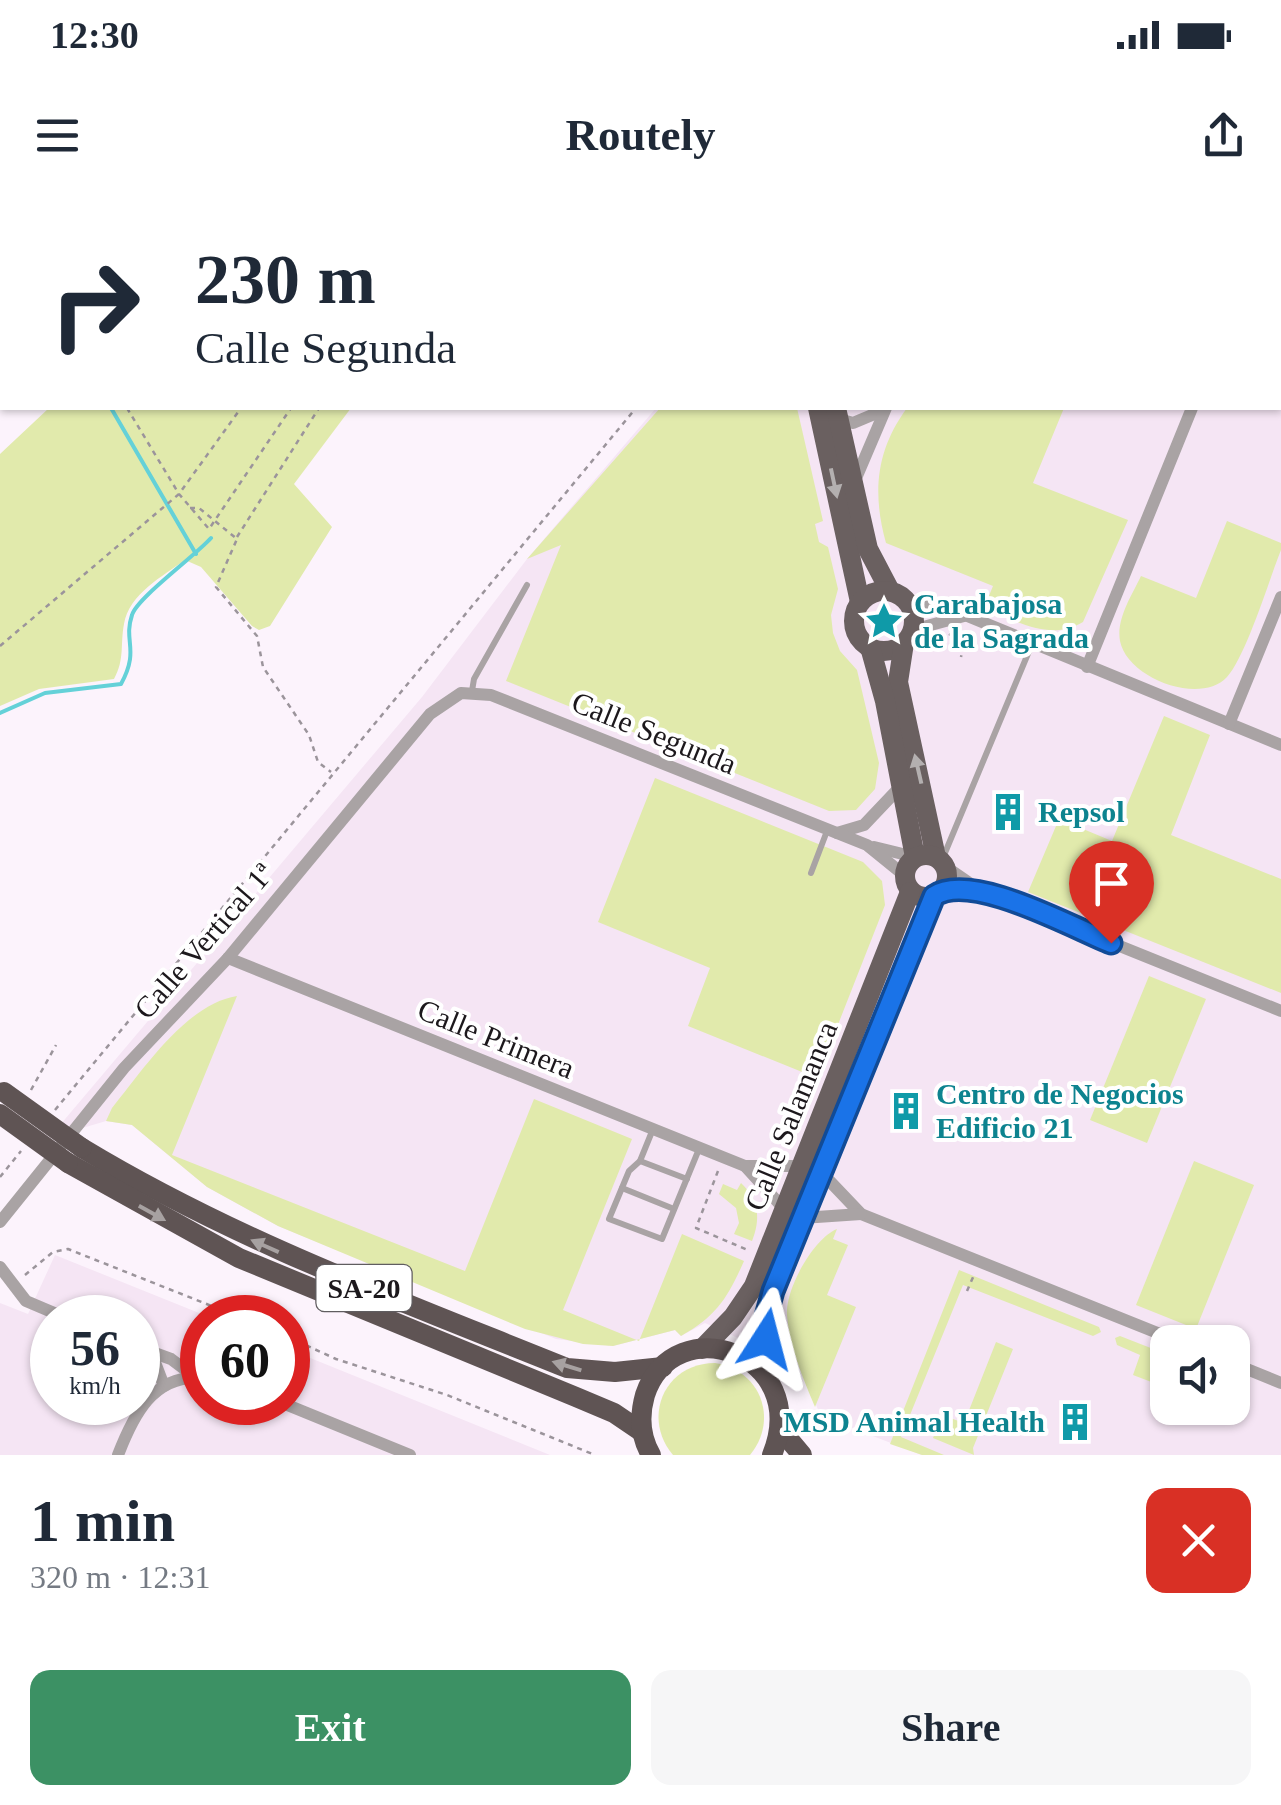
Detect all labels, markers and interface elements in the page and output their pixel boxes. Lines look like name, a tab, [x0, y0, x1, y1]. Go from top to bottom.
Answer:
text: 12:30	[50, 14, 139, 56]
icon: menu	[30, 108, 85, 163]
icon: share	[1196, 108, 1251, 163]
text: Routely	[566, 110, 716, 160]
icon: right	[30, 240, 160, 370]
text: 230 m	[195, 241, 376, 318]
text: Calle Segunda	[195, 323, 456, 373]
one-way arrow	[827, 468, 842, 499]
place label: Carabajosa de la Sagrada	[914, 587, 1089, 654]
place icon: Carabajosa de la Sagrada	[863, 600, 905, 642]
street label: Calle Segunda	[567, 685, 741, 780]
one-way arrow	[910, 753, 925, 784]
building icon: Repsol	[987, 791, 1029, 833]
place label: Repsol	[1038, 795, 1125, 828]
pin	[1069, 841, 1154, 944]
street label: Calle Vertical 1ª	[127, 856, 280, 1025]
icon: arrive	[1084, 856, 1139, 911]
street label: Calle Primera	[413, 992, 579, 1085]
street label: Calle Salamanca	[738, 1017, 843, 1215]
place label: Centro de Negocios Edificio 21	[936, 1077, 1184, 1144]
building icon: Centro de Negocios Edificio 21	[885, 1090, 927, 1132]
one-way arrow	[137, 1204, 166, 1221]
one-way arrow	[250, 1238, 280, 1254]
road number: SA-20	[316, 1265, 412, 1311]
position arrow	[714, 1287, 818, 1391]
speed limit sign: 60	[180, 1295, 310, 1425]
text: 56	[70, 1320, 120, 1376]
map controls	[1150, 1325, 1250, 1425]
button: sound	[1150, 1325, 1250, 1425]
one-way arrow	[551, 1358, 581, 1373]
text: km/h	[69, 1372, 121, 1399]
building icon: MSD Animal Health	[1054, 1401, 1096, 1443]
place label: MSD Animal Health	[783, 1405, 1045, 1438]
text: 1 min	[30, 1488, 175, 1554]
button: close	[1146, 1488, 1251, 1593]
text: 320 m · 12:31	[30, 1559, 210, 1595]
button: Exit	[30, 1670, 631, 1785]
button: Share	[651, 1670, 1251, 1785]

